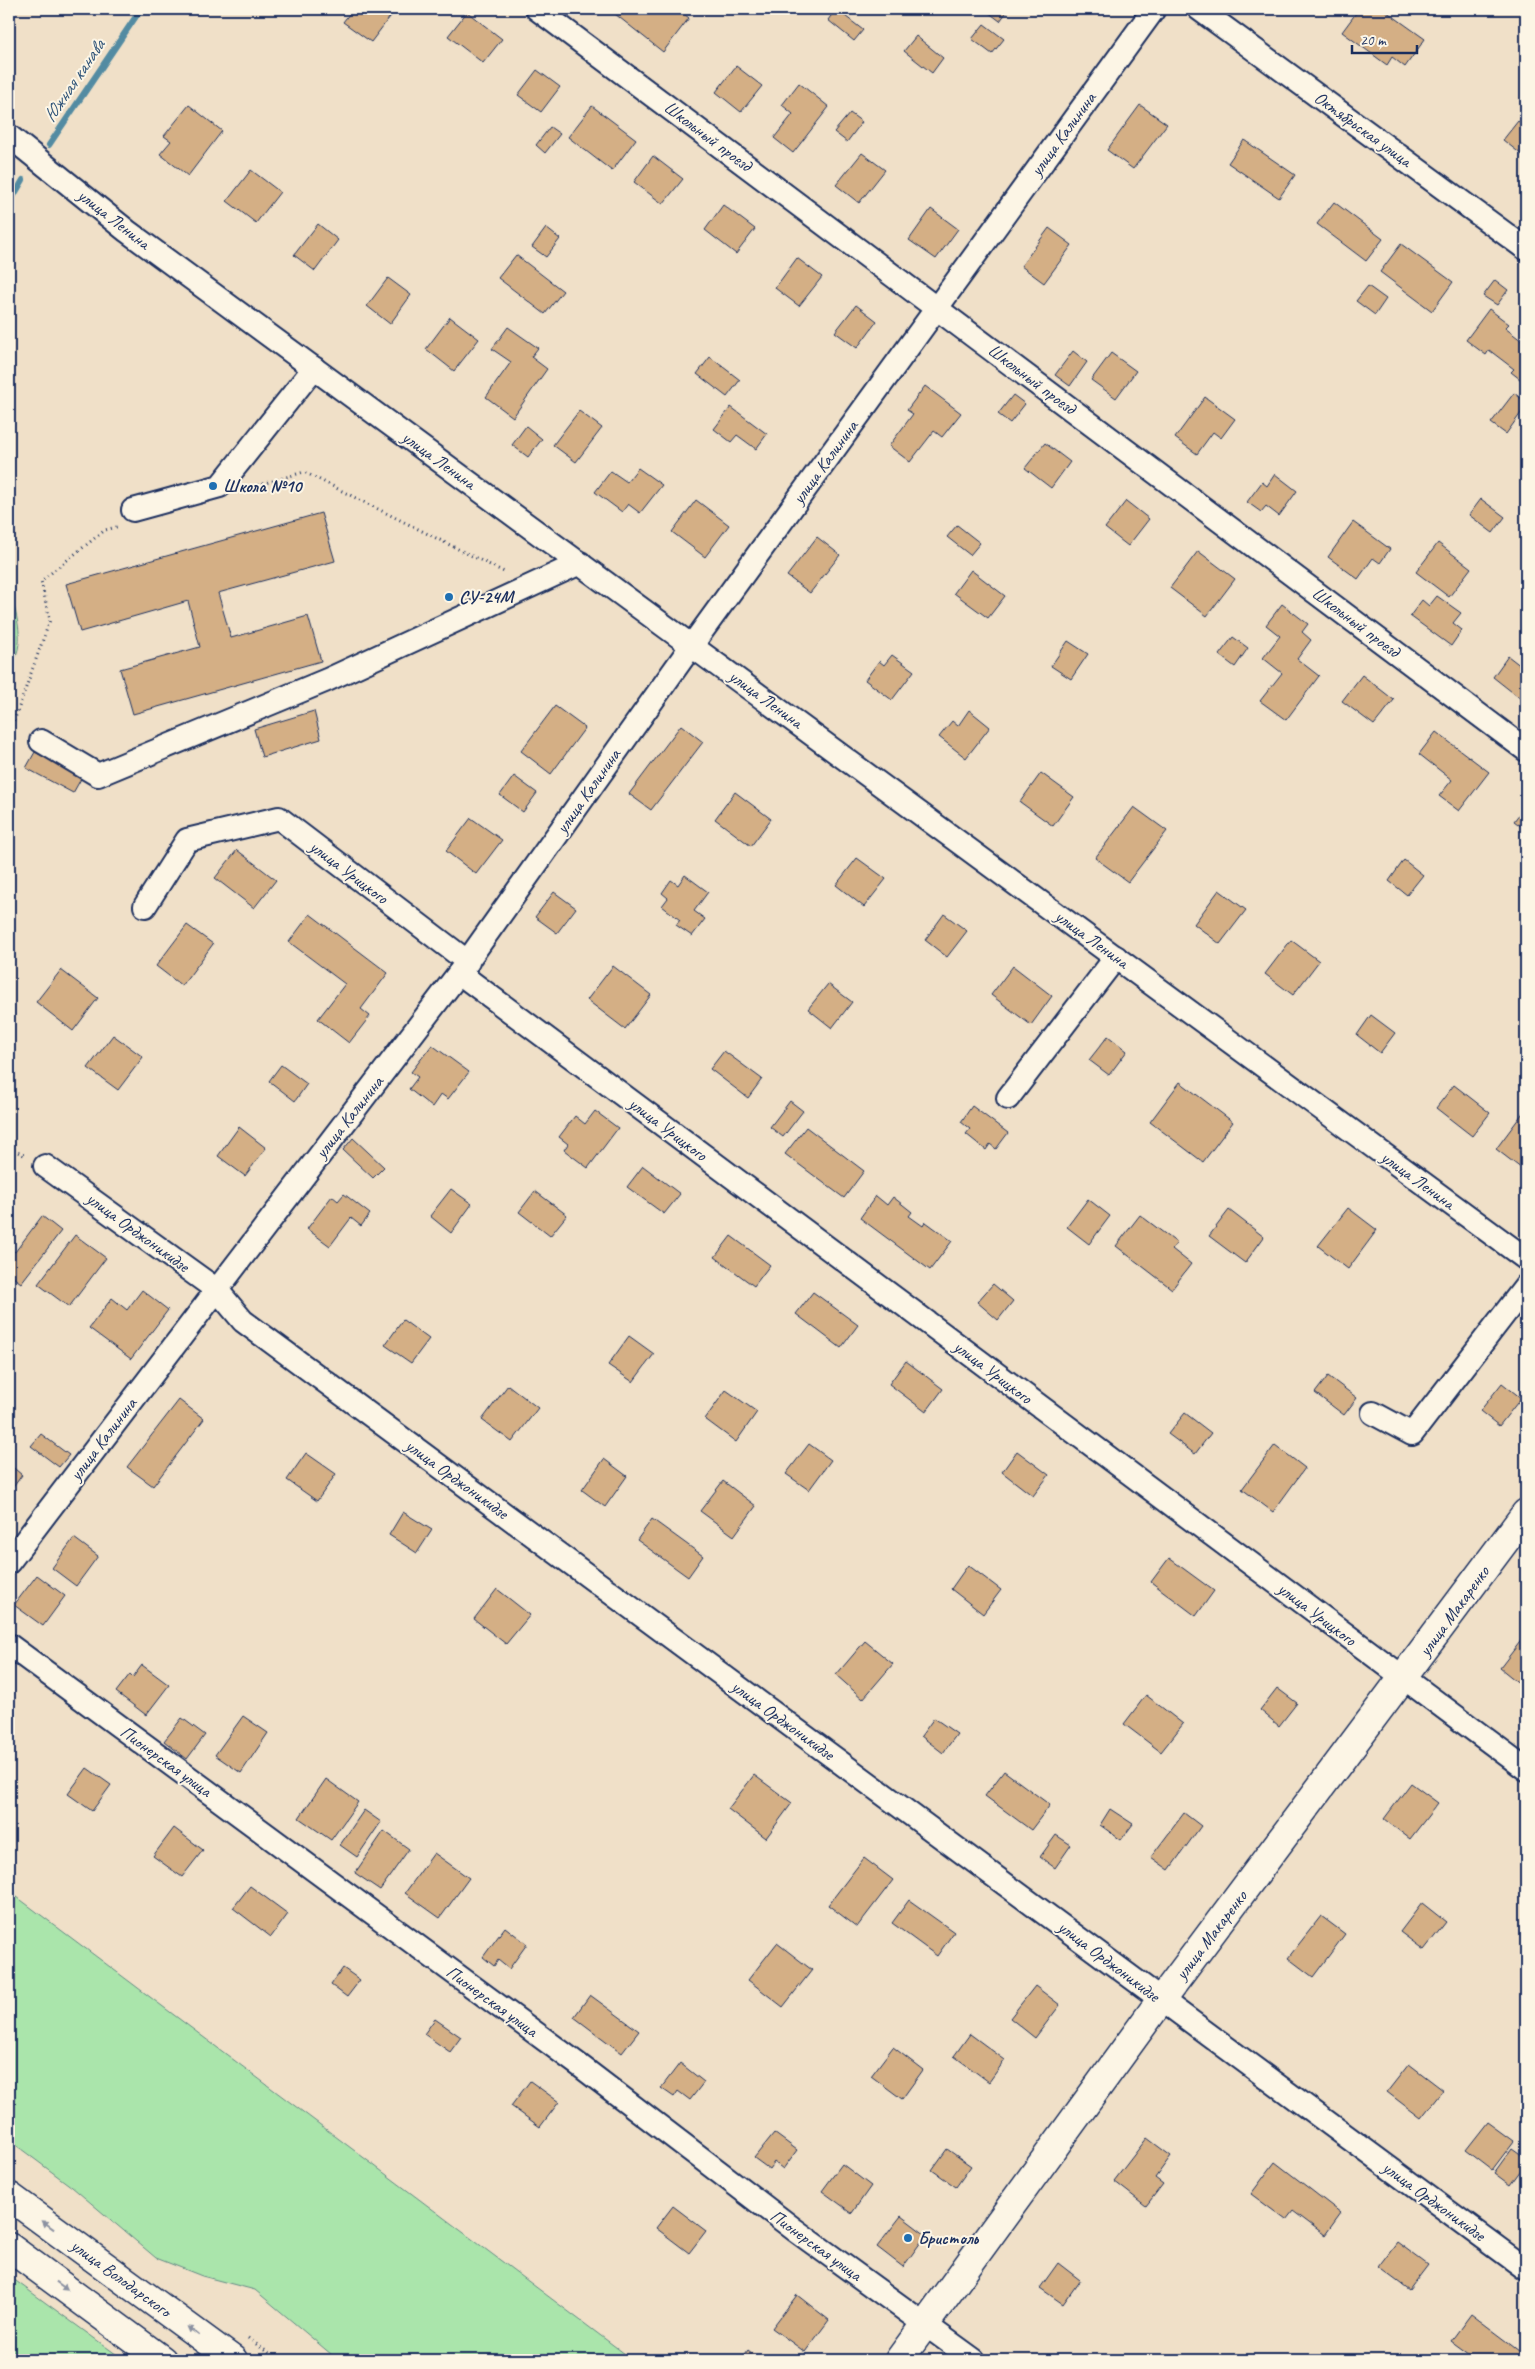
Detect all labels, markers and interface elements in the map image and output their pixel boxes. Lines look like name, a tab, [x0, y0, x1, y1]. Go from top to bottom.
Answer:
scale bar	[1352, 22, 1418, 54]
text: 20 m	[1360, 31, 1387, 50]
water label: Южная канава	[38, 33, 112, 127]
street label: Октябрьская улица	[1310, 86, 1417, 173]
street label: улица Калинина	[1025, 87, 1101, 181]
street label: Школьный проезд	[660, 96, 758, 177]
street label: улица Ленина	[73, 183, 156, 255]
street label: Школьный проезд	[984, 339, 1082, 420]
street label: улица Калинина	[787, 415, 863, 509]
street label: улица Ленина	[397, 425, 481, 495]
place label: Школа №10	[223, 475, 303, 497]
marker: Школа №10	[207, 480, 219, 492]
street label: Школьный проезд	[1308, 582, 1406, 663]
place label: СУ-24М	[459, 586, 516, 608]
marker: СУ-24М	[443, 591, 455, 603]
street label: улица Ленина	[724, 664, 808, 734]
street label: улица Калинина	[550, 744, 626, 838]
street label: улица Урицкого	[305, 835, 394, 910]
street label: улица Ленина	[1050, 904, 1134, 974]
street label: улица Калинина	[309, 1071, 389, 1163]
street label: улица Урицкого	[624, 1092, 713, 1167]
street label: улица Ленина	[1376, 1145, 1460, 1215]
street label: улица Орджоникидзе	[82, 1187, 195, 1277]
street label: улица Урицкого	[949, 1335, 1038, 1410]
street label: улица Калинина	[64, 1392, 142, 1486]
street label: улица Орджоникидзе	[401, 1434, 514, 1524]
street label: улица Макаренко	[1413, 1560, 1495, 1661]
street label: улица Урицкого	[1273, 1577, 1362, 1652]
street label: улица Орджоникидзе	[727, 1675, 840, 1765]
street label: Пионерская улица	[116, 1720, 217, 1803]
street label: улица Макаренко	[1170, 1885, 1253, 1985]
street label: улица Орджоникидзе	[1053, 1915, 1165, 2007]
street label: Пионерская улица	[442, 1960, 543, 2043]
street label: улица Орджоникидзе	[1378, 2156, 1491, 2246]
street label: Пионерская улица	[766, 2204, 867, 2287]
one-way arrow	[41, 2220, 55, 2230]
place label: Бристоль	[918, 2227, 980, 2249]
marker: Бристоль	[902, 2232, 914, 2244]
street label: улица Володарского	[66, 2234, 177, 2323]
one-way arrow	[55, 2281, 69, 2291]
one-way arrow	[187, 2326, 200, 2337]

